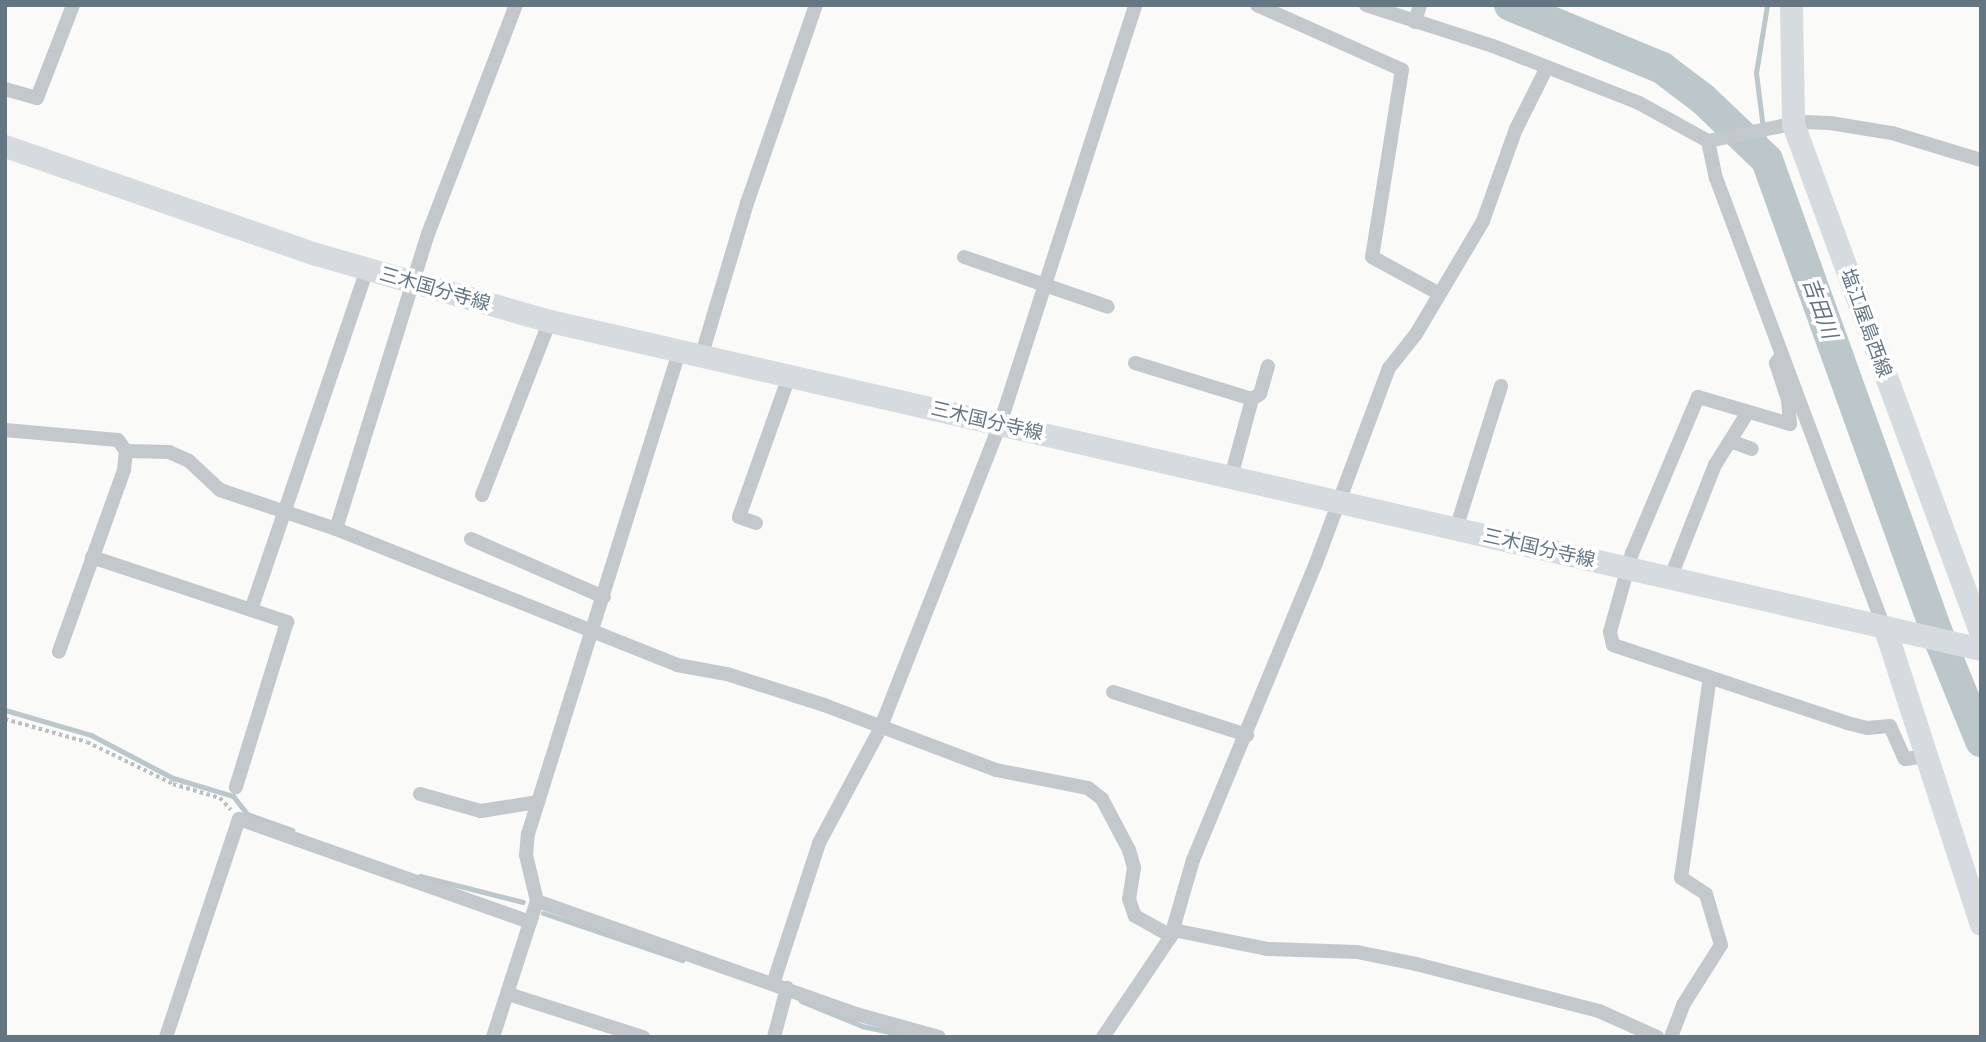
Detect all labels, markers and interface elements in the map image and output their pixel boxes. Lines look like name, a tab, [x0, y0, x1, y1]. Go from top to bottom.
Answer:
street label: 三木国分寺線	[377, 262, 493, 316]
street label: 塩江屋島西線	[1836, 266, 1896, 380]
water label: 吉田川	[1797, 274, 1843, 342]
street label: 三木国分寺線	[929, 397, 1045, 445]
street label: 三木国分寺線	[1481, 524, 1597, 572]

